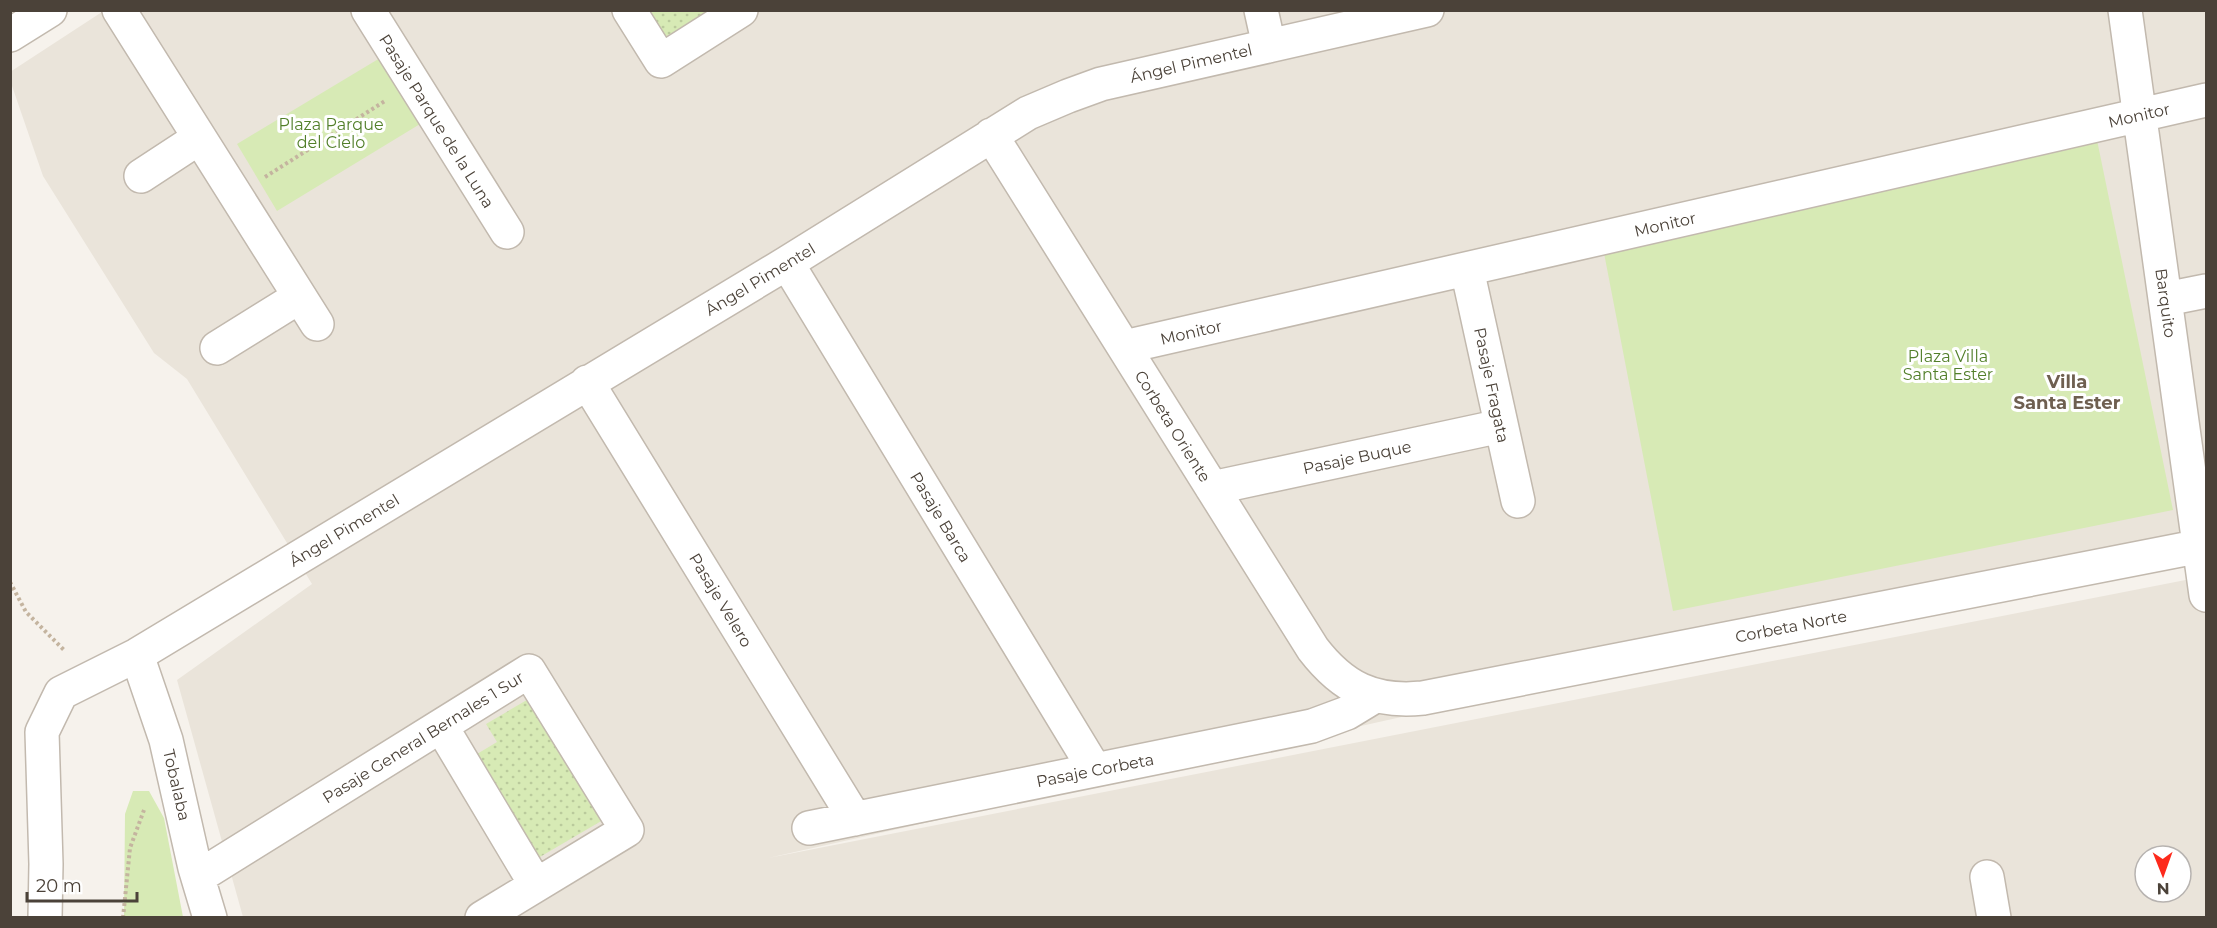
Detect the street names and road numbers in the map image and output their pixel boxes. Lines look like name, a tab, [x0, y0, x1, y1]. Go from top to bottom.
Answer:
street label: Pasaje Parque de la Luna	[375, 31, 498, 212]
street label: Ángel Pimentel	[1128, 40, 1254, 87]
street label: Monitor	[2106, 99, 2172, 132]
street label: Monitor	[1632, 208, 1698, 241]
street label: Ángel Pimentel	[702, 239, 819, 320]
street label: Barquito	[2151, 267, 2180, 339]
street label: Monitor	[1158, 316, 1224, 349]
street label: Pasaje Fragata	[1470, 326, 1513, 444]
street label: Corbeta Oriente	[1131, 367, 1215, 486]
street label: Pasaje Buque	[1301, 437, 1413, 478]
street label: Pasaje Barca	[906, 469, 975, 566]
street label: Ángel Pimentel	[286, 490, 403, 571]
street label: Pasaje Velero	[685, 550, 756, 651]
street label: Corbeta Norte	[1734, 606, 1848, 647]
street label: Pasaje General Bernales 1 Sur	[319, 667, 527, 807]
street label: Tobalaba	[159, 748, 194, 823]
street label: Pasaje Corbeta	[1035, 750, 1156, 791]

